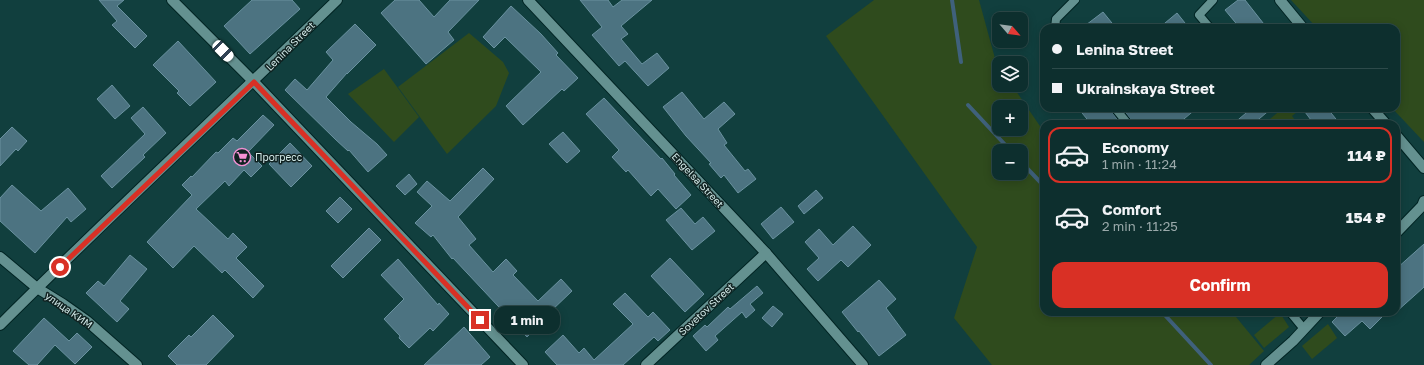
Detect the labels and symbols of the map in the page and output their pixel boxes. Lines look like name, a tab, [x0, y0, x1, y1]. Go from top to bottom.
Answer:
north arrow	[992, 12, 1028, 48]
street label: Lenina Street	[263, 19, 317, 73]
car	[210, 38, 236, 64]
supermarket icon: Прогресс	[232, 147, 252, 167]
street label: Engelsa Street	[670, 150, 726, 210]
place label: Прогресс	[255, 151, 303, 163]
route start	[51, 258, 69, 276]
street label: Sovetov Street	[676, 280, 736, 338]
street label: улица КИМ	[43, 289, 95, 331]
callout: 1 min	[494, 306, 560, 334]
route end	[471, 311, 489, 329]

